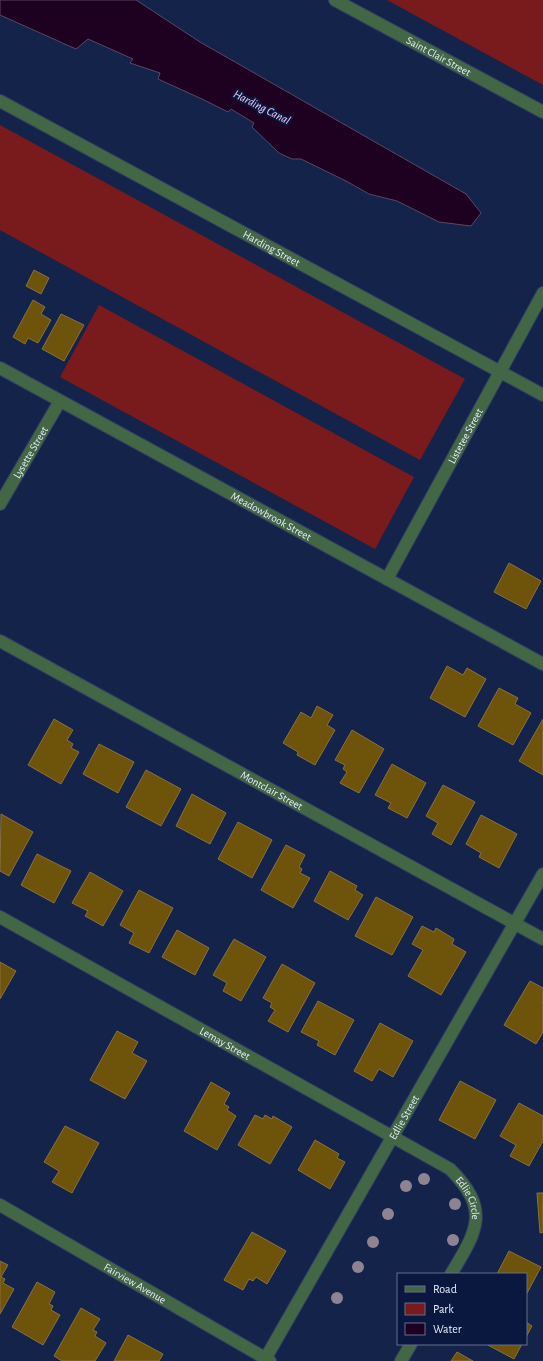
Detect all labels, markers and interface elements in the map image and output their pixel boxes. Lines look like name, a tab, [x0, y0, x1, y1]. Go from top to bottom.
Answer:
street label: Saint Clair Street	[405, 34, 473, 78]
water label: Harding Canal	[232, 88, 292, 126]
street label: Harding Street	[241, 228, 302, 268]
street label: Listetee Street	[446, 406, 485, 465]
street label: Lysette Street	[11, 424, 50, 480]
street label: Meadowbrook Street	[229, 490, 314, 542]
street label: Montclair Street	[239, 769, 305, 812]
street label: Lemay Street	[198, 1025, 253, 1062]
street label: Edlie Street	[387, 1093, 421, 1141]
street label: Edlie Circle	[454, 1174, 481, 1220]
street label: Fairview Avenue	[102, 1261, 168, 1305]
legend	[397, 1273, 527, 1345]
text: Road	[433, 1283, 457, 1295]
text: Park	[433, 1303, 454, 1315]
text: Water	[433, 1323, 462, 1335]

